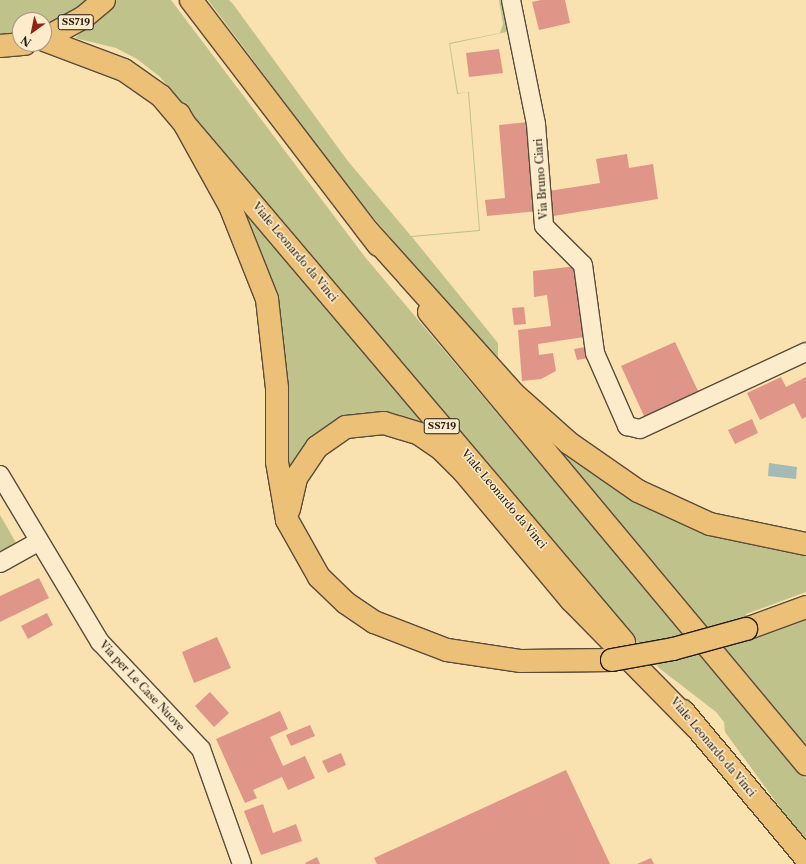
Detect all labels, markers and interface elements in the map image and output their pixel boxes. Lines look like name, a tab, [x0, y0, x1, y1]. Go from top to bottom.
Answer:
north arrow	[12, 12, 52, 52]
road number: SS719	[57, 14, 95, 30]
text: N	[18, 33, 34, 50]
street label: Via Bruno Ciari	[532, 138, 550, 220]
street label: Viale Leonardo da Vinci	[250, 200, 340, 304]
road number: SS719	[423, 418, 461, 434]
street label: Viale Leonardo da Vinci	[459, 447, 549, 551]
street label: Via per Le Case Nuove	[97, 638, 187, 734]
street label: Viale Leonardo da Vinci	[668, 695, 758, 799]

